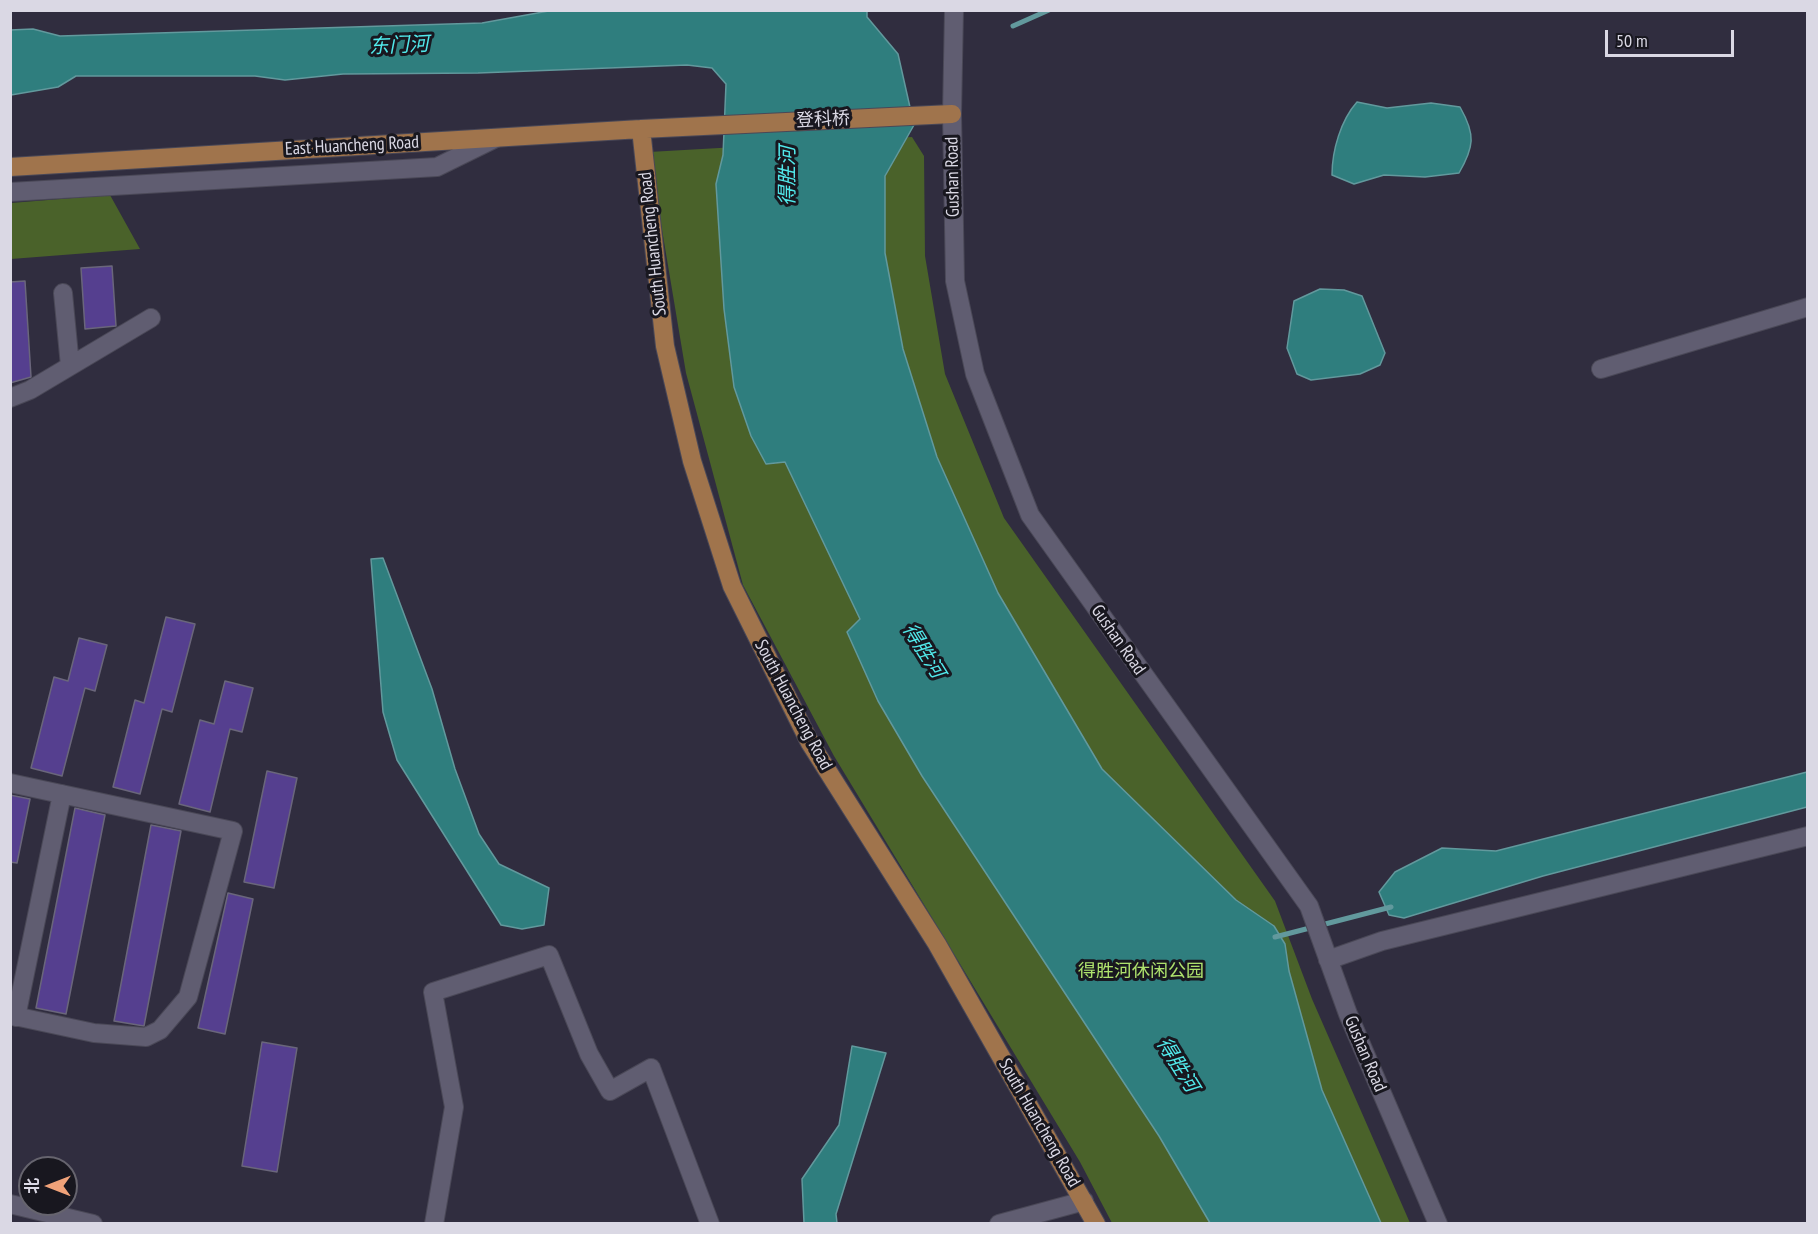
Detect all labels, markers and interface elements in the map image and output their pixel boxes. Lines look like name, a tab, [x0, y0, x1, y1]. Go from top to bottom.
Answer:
scale bar	[1608, 18, 1737, 56]
text: 50 m	[1616, 29, 1648, 52]
water label: 东门河	[368, 32, 430, 60]
street label: 登科桥	[795, 108, 851, 132]
street label: East Huancheng Road	[284, 132, 420, 160]
street label: Gushan Road	[942, 137, 964, 217]
water label: 得胜河	[776, 146, 800, 206]
street label: South Huancheng Road	[635, 171, 671, 317]
street label: Gushan Road	[1086, 601, 1150, 679]
water label: 得胜河	[897, 619, 949, 683]
street label: South Huancheng Road	[750, 636, 836, 774]
park label: 得胜河休闲公园	[1078, 961, 1204, 983]
street label: Gushan Road	[1339, 1013, 1391, 1095]
water label: 得胜河	[1151, 1033, 1203, 1097]
street label: South Huancheng Road	[994, 1055, 1084, 1191]
north arrow	[18, 1156, 78, 1216]
text: 北	[22, 1178, 42, 1194]

